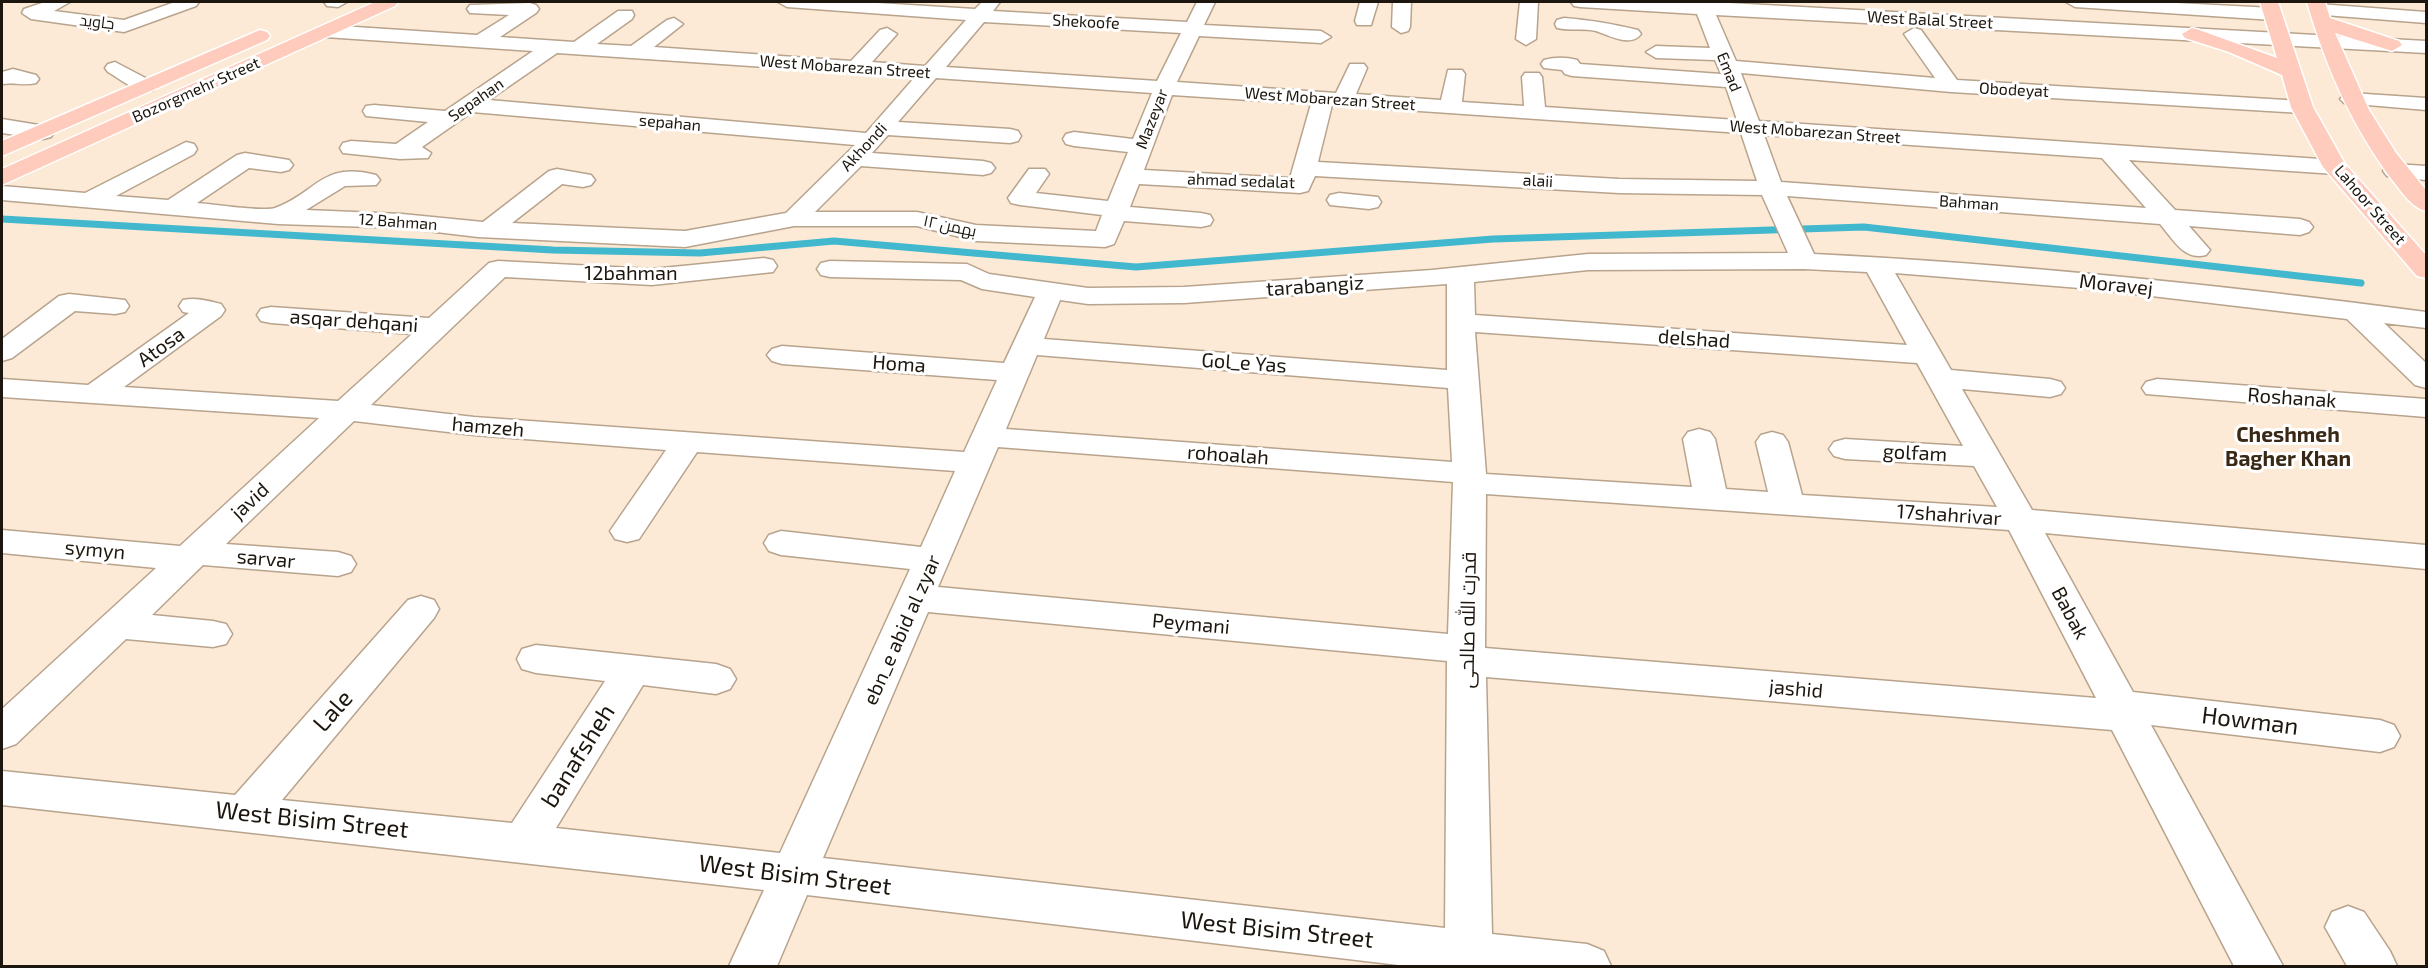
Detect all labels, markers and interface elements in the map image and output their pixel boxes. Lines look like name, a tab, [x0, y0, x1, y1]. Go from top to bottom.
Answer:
street label: West Balal Street	[1866, 7, 1994, 33]
street label: جاوید	[78, 10, 116, 34]
street label: Shekoofe	[1052, 11, 1120, 33]
street label: Emad	[1712, 49, 1746, 95]
street label: West Mobarezan Street	[759, 51, 931, 83]
street label: Bozorgmehr Street	[129, 53, 263, 127]
street label: Sepahan	[445, 74, 507, 126]
street label: Obodeyat	[1979, 79, 2049, 101]
street label: West Mobarezan Street	[1244, 83, 1416, 115]
street label: Mazeyar	[1132, 86, 1172, 152]
street label: sepahan	[638, 111, 702, 135]
street label: West Mobarezan Street	[1729, 116, 1901, 148]
street label: Akhondi	[837, 119, 891, 175]
street label: Lahoor Street	[2330, 161, 2410, 249]
street label: ahmad sedalat	[1187, 170, 1295, 192]
street label: alaii	[1522, 171, 1554, 191]
street label: Bahman	[1938, 191, 2000, 215]
street label: 12 Bahman	[358, 210, 438, 234]
street label: ۱۲ بهمن	[922, 211, 978, 241]
street label: 12bahman	[584, 261, 678, 285]
street label: Moravej	[2078, 269, 2154, 301]
street label: tarabangiz	[1265, 271, 1365, 301]
street label: asqar dehqani	[289, 305, 419, 337]
street label: Atosa	[133, 322, 189, 372]
street label: delshad	[1657, 325, 1731, 353]
street label: Gol_e Yas	[1201, 348, 1287, 378]
street label: Homa	[872, 350, 926, 378]
street label: Roshanak	[2247, 383, 2337, 413]
street label: hamzeh	[451, 412, 525, 442]
district label: Cheshmeh Bagher Khan	[2225, 422, 2351, 472]
street label: golfam	[1882, 439, 1948, 467]
street label: rohoalah	[1186, 440, 1270, 470]
street label: javid	[226, 478, 274, 524]
street label: 17shahrivar	[1896, 499, 2002, 531]
street label: symyn	[64, 535, 126, 565]
street label: sarvar	[236, 544, 296, 574]
street label: ebn_e abid al zyar	[858, 551, 946, 709]
street label: قدرت الله صالحی	[1455, 551, 1481, 689]
street label: Babak	[2046, 583, 2094, 643]
street label: Peymani	[1151, 609, 1231, 639]
street label: jashid	[1768, 675, 1824, 703]
street label: Lale	[307, 684, 359, 738]
street label: banafsheh	[535, 699, 621, 813]
street label: Howman	[2200, 701, 2300, 741]
street label: West Bisim Street	[214, 796, 410, 844]
street label: West Bisim Street	[697, 849, 893, 901]
street label: West Bisim Street	[1179, 906, 1375, 954]

